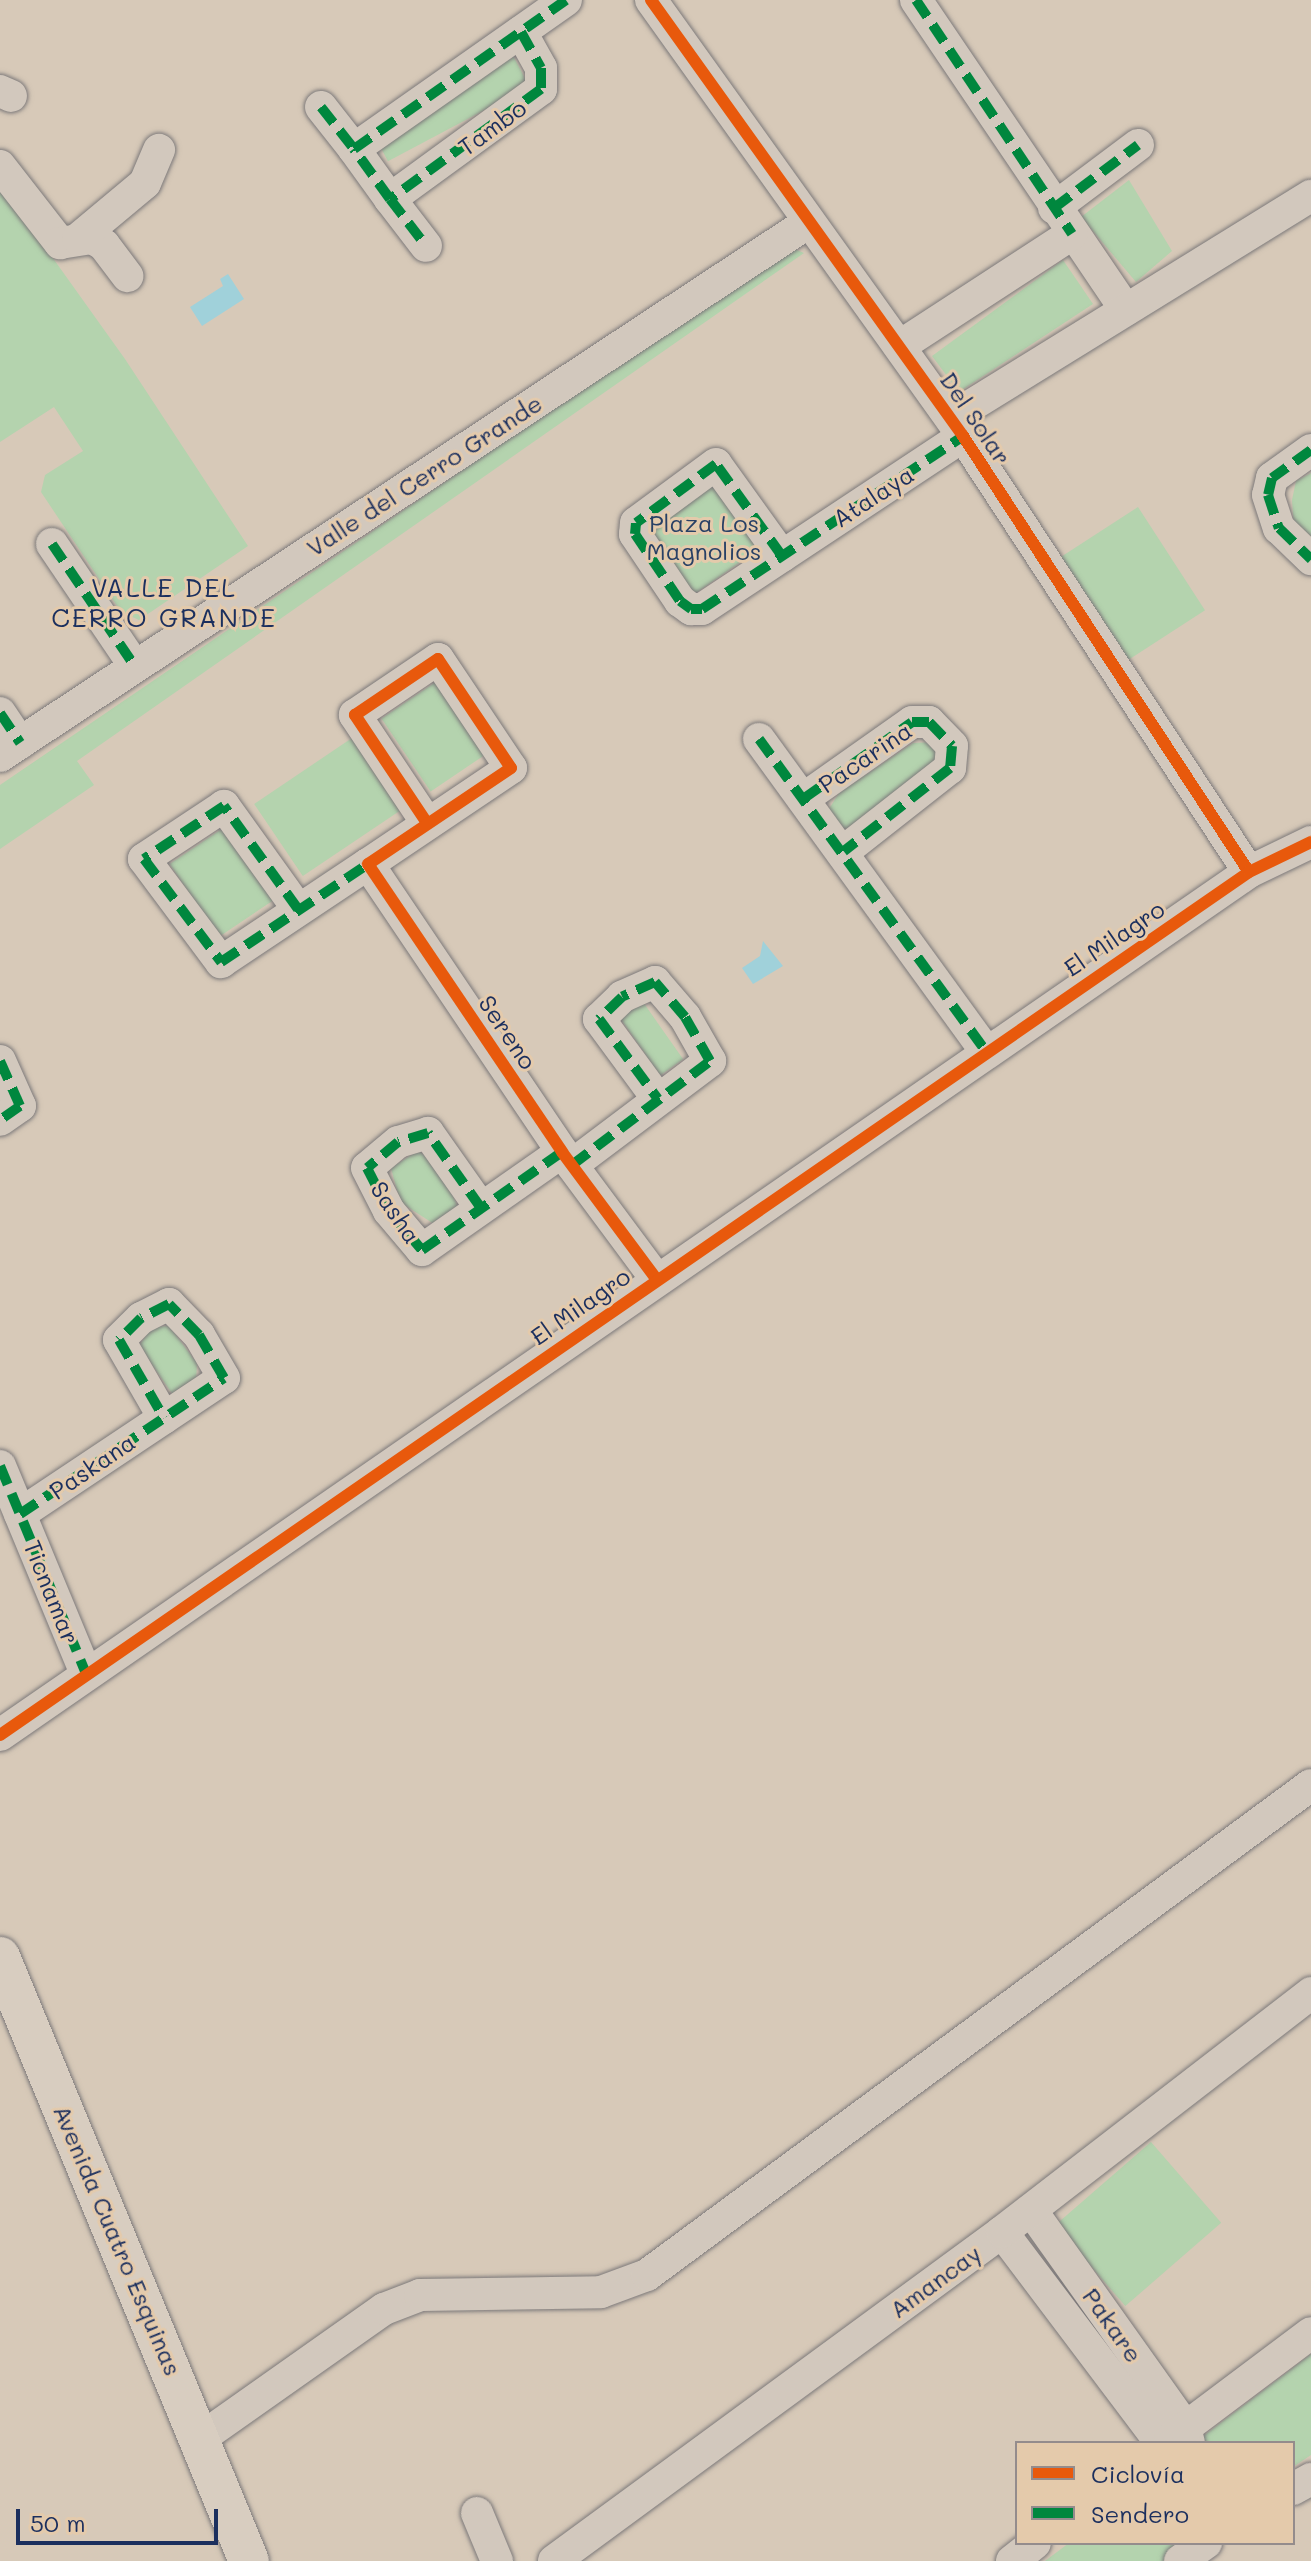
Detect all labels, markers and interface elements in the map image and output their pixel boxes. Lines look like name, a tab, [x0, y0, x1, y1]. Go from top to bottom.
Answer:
street label: Tambo	[452, 93, 532, 161]
street label: Del Solar	[934, 366, 1018, 470]
street label: Valle del Cerro Grande	[301, 388, 547, 562]
street label: Atalaya	[827, 459, 919, 533]
park label: Plaza Los Magnolios	[647, 509, 761, 565]
district label: VALLE DEL CERRO GRANDE	[51, 572, 277, 634]
street label: Pacarina	[813, 715, 917, 799]
street label: El Milagro	[1058, 894, 1170, 982]
street label: Sereno	[473, 990, 543, 1074]
street label: Sasha	[365, 1176, 427, 1248]
street label: El Milagro	[525, 1261, 635, 1351]
street label: Paskana	[44, 1427, 140, 1505]
street label: Ticnamar	[18, 1536, 86, 1648]
street label: Avenida Cuatro Esquinas	[48, 2100, 188, 2380]
street label: Amancay	[884, 2238, 986, 2324]
street label: Pakare	[1077, 2282, 1149, 2368]
legend	[1015, 2441, 1295, 2545]
text: Ciclovía	[1091, 2458, 1185, 2489]
scale bar	[20, 2493, 222, 2543]
text: Sendero	[1091, 2498, 1189, 2529]
text: 50 m	[30, 2507, 86, 2538]

